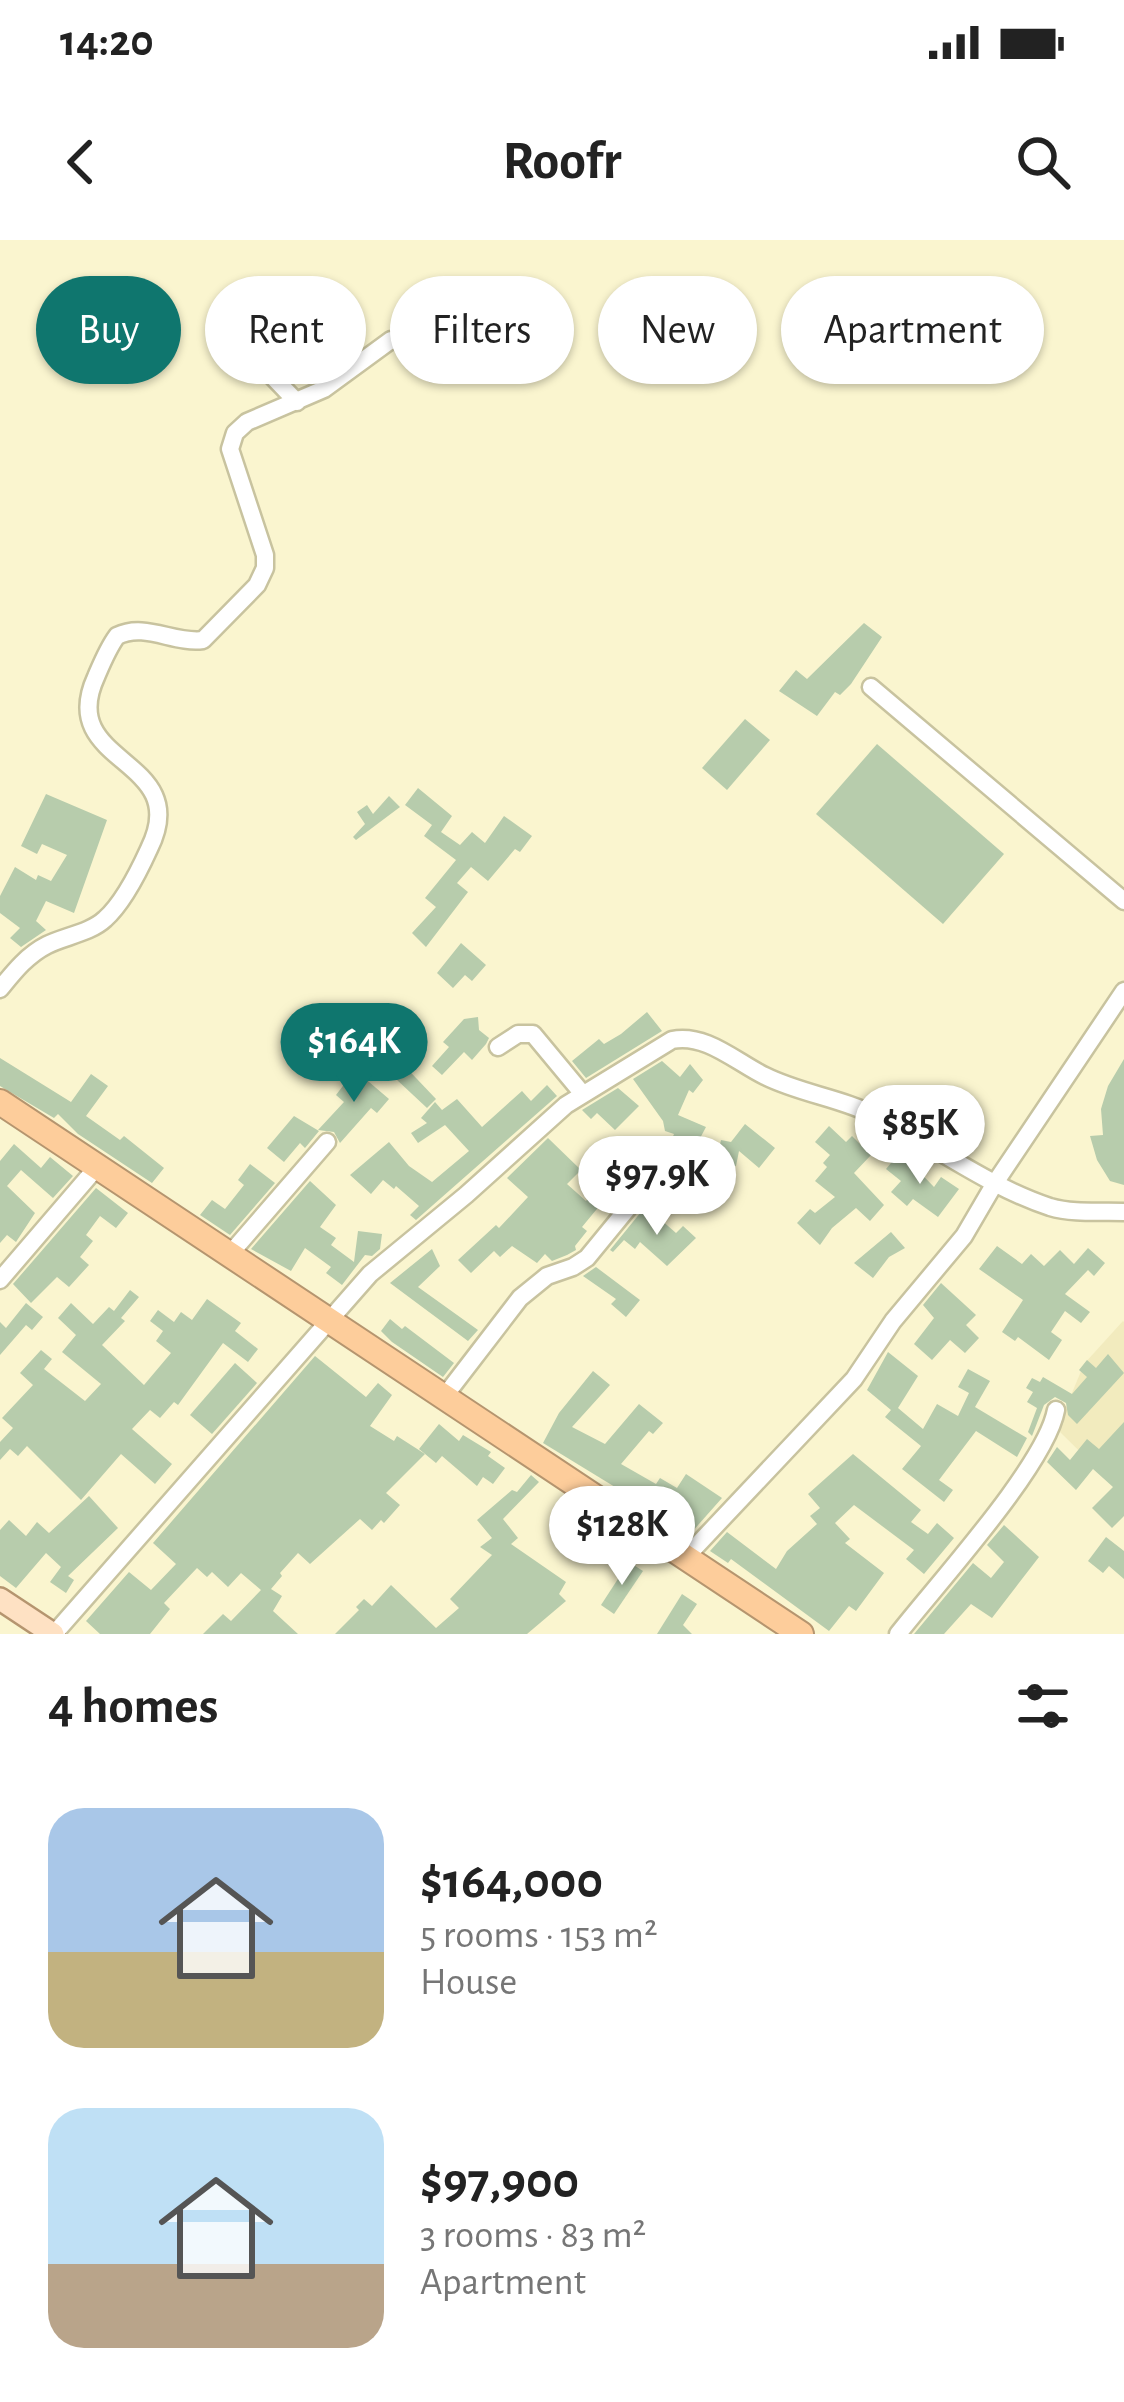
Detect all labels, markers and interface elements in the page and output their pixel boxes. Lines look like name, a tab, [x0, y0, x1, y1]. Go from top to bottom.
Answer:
text: 14:20	[60, 19, 154, 64]
icon: back	[48, 129, 114, 195]
icon: search	[1010, 129, 1076, 195]
text: Roofr	[503, 135, 621, 189]
chip: Buy	[36, 276, 181, 384]
chip: Rent	[205, 276, 366, 384]
chip: Filters	[390, 276, 574, 384]
chip: New	[598, 276, 757, 384]
chip: Apartment	[781, 276, 1044, 384]
pin: $164K	[270, 1003, 438, 1105]
text: $164K	[308, 1022, 400, 1061]
pin: $85K	[849, 1085, 991, 1187]
text: $85K	[882, 1104, 958, 1143]
pin: $97.9K	[559, 1136, 755, 1238]
text: $97.9K	[605, 1155, 709, 1194]
pin: $128K	[538, 1486, 706, 1588]
text: $128K	[576, 1505, 668, 1544]
icon: filters	[1010, 1673, 1076, 1739]
text: 4 homes	[48, 1681, 218, 1732]
icon: home	[144, 1856, 288, 2000]
text: $164,000	[420, 1856, 603, 1907]
text: 5 rooms · 153 m²	[420, 1916, 658, 1955]
text: House	[420, 1963, 517, 2002]
icon: home	[144, 2156, 288, 2300]
text: $97,900	[420, 2156, 579, 2207]
text: 3 rooms · 83 m²	[420, 2216, 646, 2255]
text: Apartment	[420, 2263, 586, 2302]

